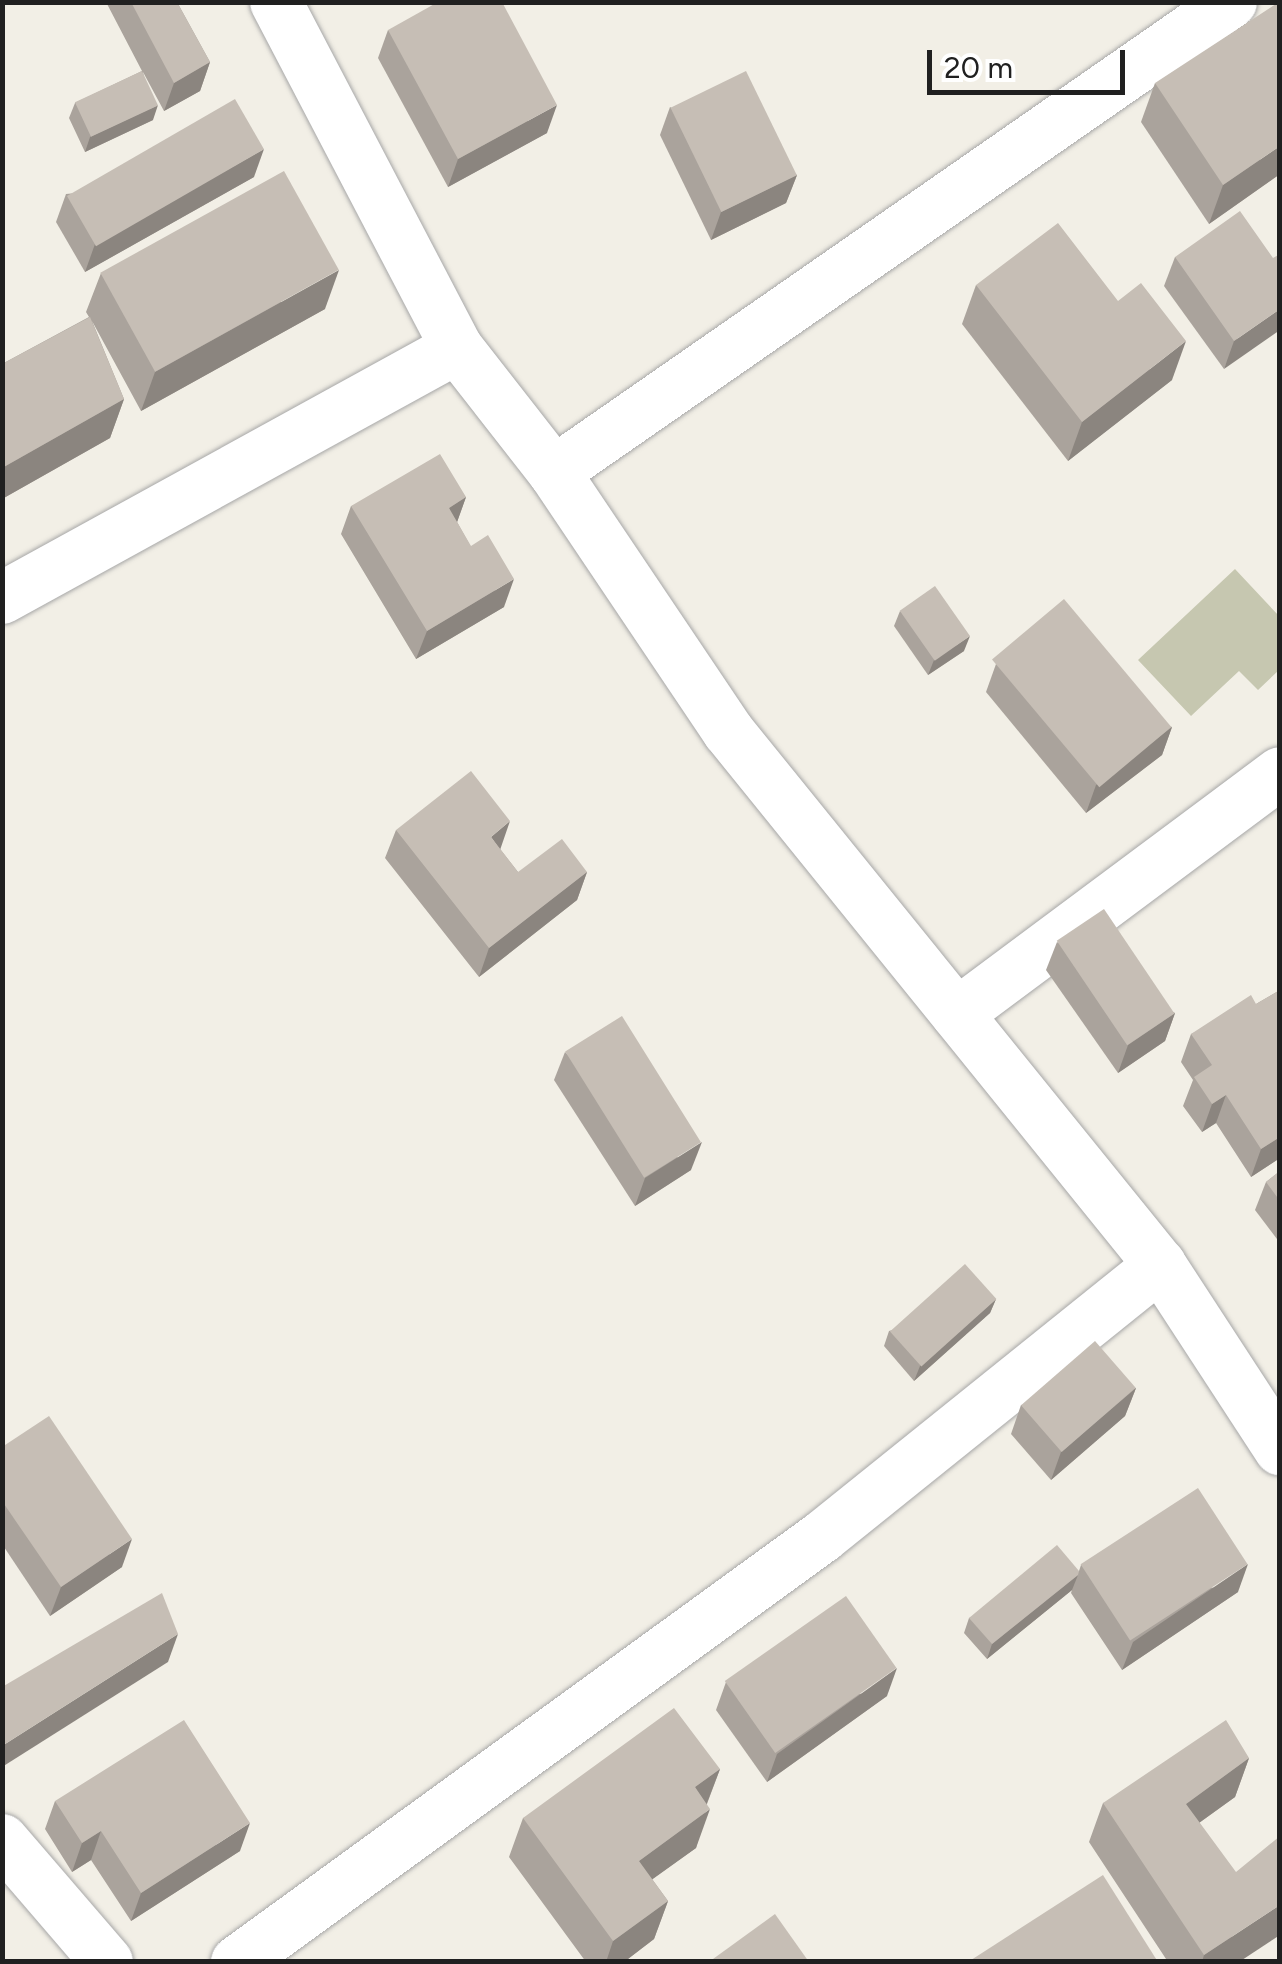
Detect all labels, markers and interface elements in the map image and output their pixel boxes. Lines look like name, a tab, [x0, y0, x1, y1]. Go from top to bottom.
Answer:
scale bar	[932, 30, 1130, 92]
text: 20 m	[944, 49, 1013, 86]

